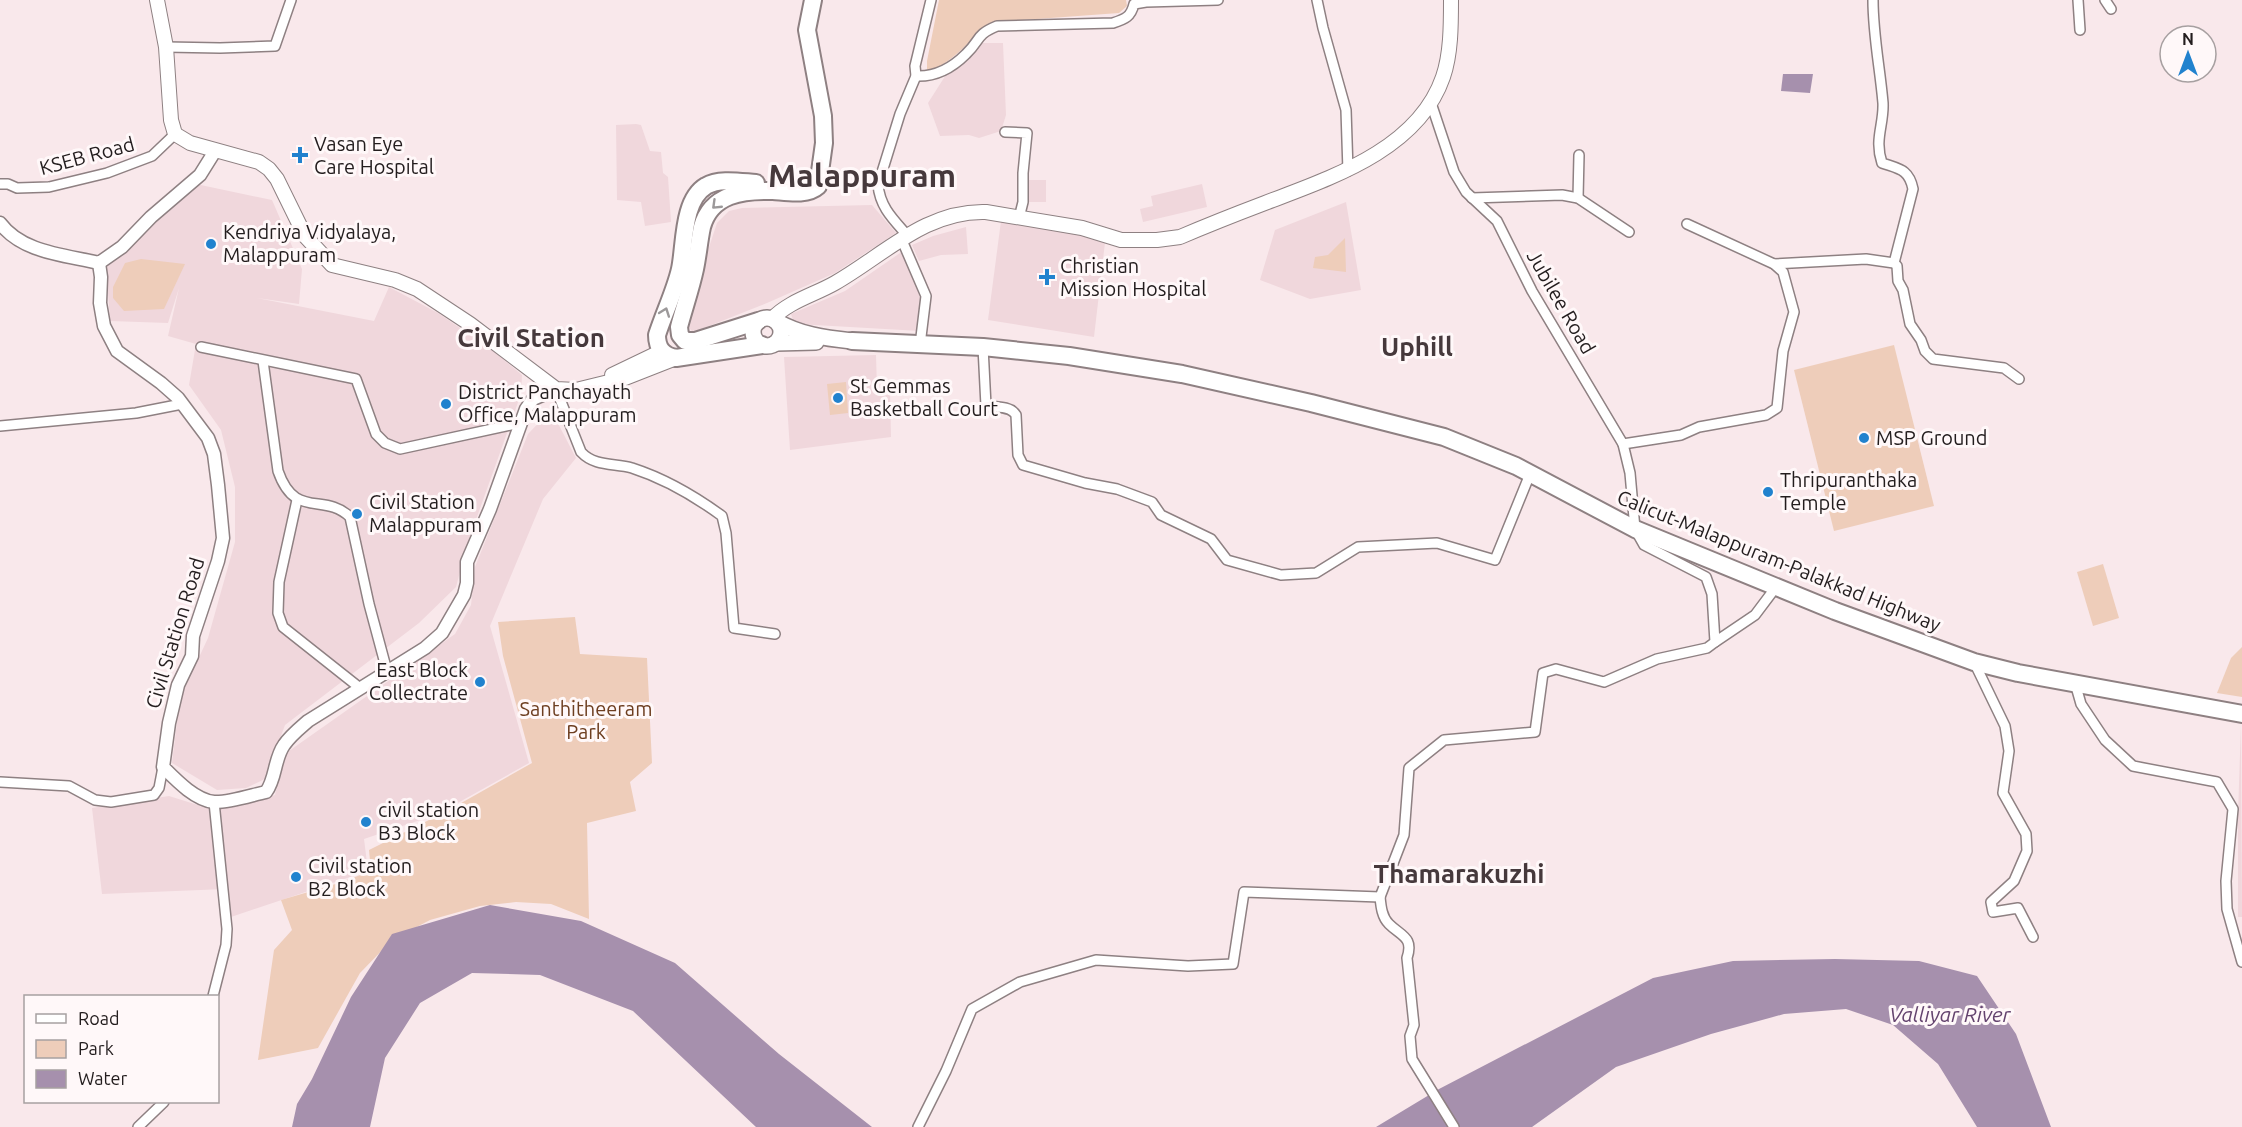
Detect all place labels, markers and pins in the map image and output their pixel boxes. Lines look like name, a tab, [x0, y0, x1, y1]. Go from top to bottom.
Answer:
place label: Vasan Eye Care Hospital	[314, 132, 434, 178]
marker: Vasan Eye Care Hospital	[291, 146, 309, 164]
place label: Kendriya Vidyalaya, Malappuram	[223, 220, 396, 266]
marker: Kendriya Vidyalaya, Malappuram	[204, 237, 218, 251]
place label: Christian Mission Hospital	[1060, 254, 1206, 300]
marker: Christian Mission Hospital	[1038, 268, 1056, 286]
place label: St Gemmas Basketball Court	[850, 374, 998, 420]
place label: District Panchayath Office, Malappuram	[458, 380, 637, 426]
marker: St Gemmas Basketball Court	[831, 391, 845, 405]
marker: District Panchayath Office, Malappuram	[439, 397, 453, 411]
place label: MSP Ground	[1876, 426, 1987, 449]
marker: MSP Ground	[1857, 431, 1871, 445]
place label: Thripuranthaka Temple	[1780, 468, 1917, 514]
marker: Thripuranthaka Temple	[1761, 485, 1775, 499]
place label: Civil Station Malappuram	[369, 490, 482, 536]
marker: Civil Station Malappuram	[350, 507, 364, 521]
place label: East Block Collectrate	[369, 658, 468, 704]
marker: East Block Collectrate	[473, 675, 487, 689]
place label: civil station B3 Block	[378, 798, 479, 844]
marker: civil station B3 Block	[359, 815, 373, 829]
place label: Civil station B2 Block	[308, 854, 412, 900]
marker: Civil station B2 Block	[289, 870, 303, 884]

